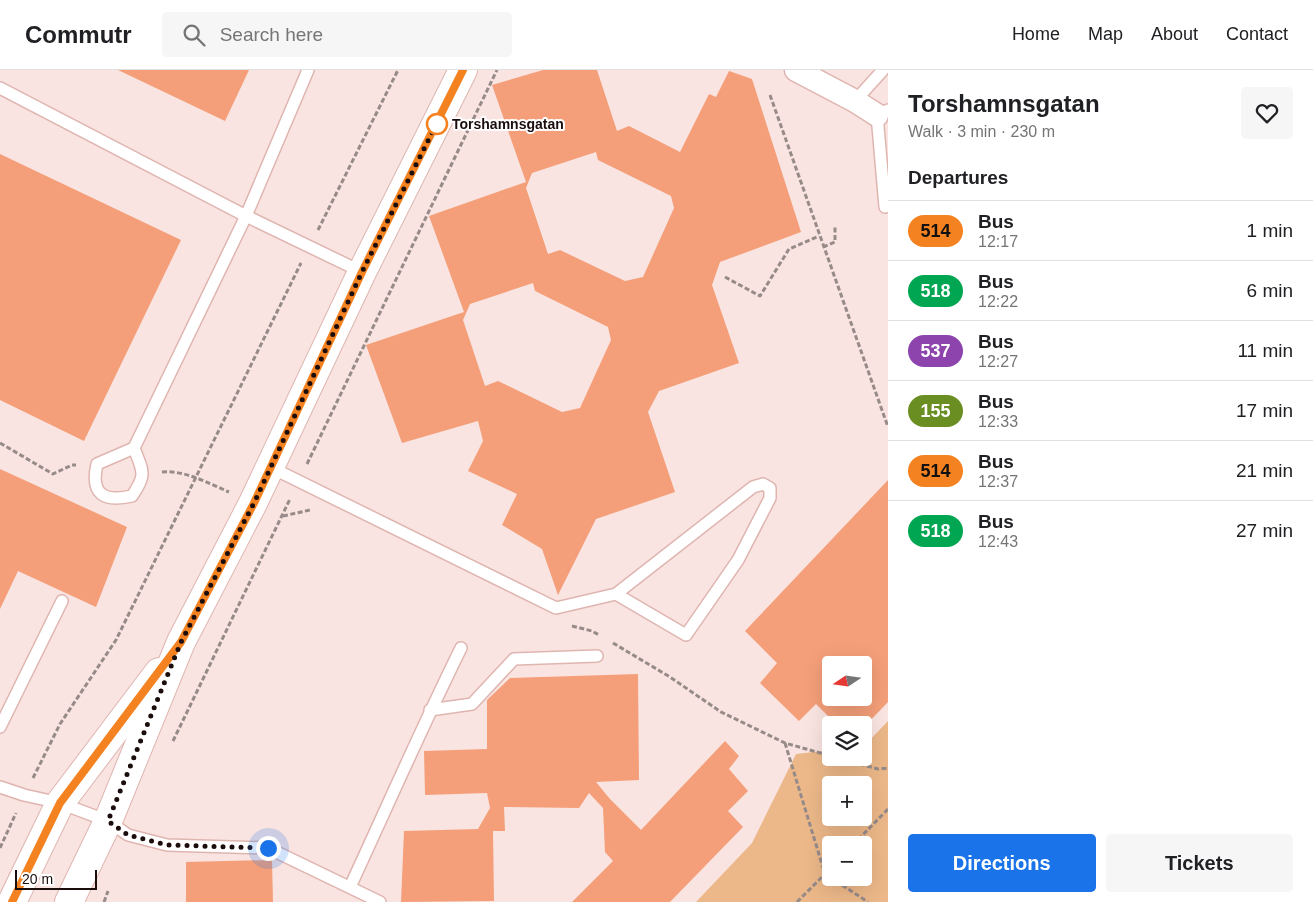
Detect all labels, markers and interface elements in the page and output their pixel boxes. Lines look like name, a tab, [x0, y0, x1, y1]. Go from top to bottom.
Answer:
search box	[162, 12, 512, 57]
text: Commutr	[25, 21, 132, 48]
icon: search	[180, 21, 208, 49]
text: Search here	[220, 24, 323, 45]
text: Home	[1012, 24, 1060, 44]
text: Map	[1088, 24, 1123, 44]
text: About	[1151, 24, 1198, 44]
text: Contact	[1226, 24, 1288, 44]
button: heart	[1241, 87, 1293, 139]
text: Torshamnsgatan	[908, 90, 1100, 117]
marker: Torshamnsgatan	[426, 113, 448, 135]
place label: Torshamnsgatan	[452, 116, 564, 132]
text: Walk · 3 min · 230 m	[908, 123, 1055, 140]
text: Departures	[908, 167, 1008, 188]
text: Bus	[978, 211, 1014, 232]
text: 1 min	[1247, 220, 1293, 241]
text: 514	[920, 221, 951, 241]
text: 12:17	[978, 233, 1018, 250]
text: Bus	[978, 271, 1014, 292]
text: 6 min	[1247, 280, 1293, 301]
text: 518	[920, 281, 951, 301]
text: 12:22	[978, 293, 1018, 310]
text: Bus	[978, 331, 1014, 352]
text: 11 min	[1237, 340, 1293, 361]
text: 537	[920, 341, 951, 361]
text: 12:27	[978, 353, 1018, 370]
text: Bus	[978, 391, 1014, 412]
text: 17 min	[1236, 400, 1293, 421]
text: 155	[920, 401, 951, 421]
text: 12:33	[978, 413, 1018, 430]
text: Bus	[978, 451, 1014, 472]
text: 21 min	[1236, 460, 1293, 481]
text: 514	[920, 461, 951, 481]
text: 12:37	[978, 473, 1018, 490]
text: Bus	[978, 511, 1014, 532]
text: 27 min	[1236, 520, 1293, 541]
text: 518	[920, 521, 951, 541]
text: 12:43	[978, 533, 1018, 550]
north arrow	[822, 656, 872, 706]
map controls	[822, 656, 872, 886]
button: layers	[822, 716, 872, 766]
button: +	[822, 776, 872, 826]
button: Directions	[908, 834, 1096, 892]
button: Tickets	[1106, 834, 1293, 892]
your location	[256, 836, 281, 861]
button: −	[822, 836, 872, 886]
scale bar	[15, 867, 98, 890]
text: 20 m	[22, 871, 53, 887]

